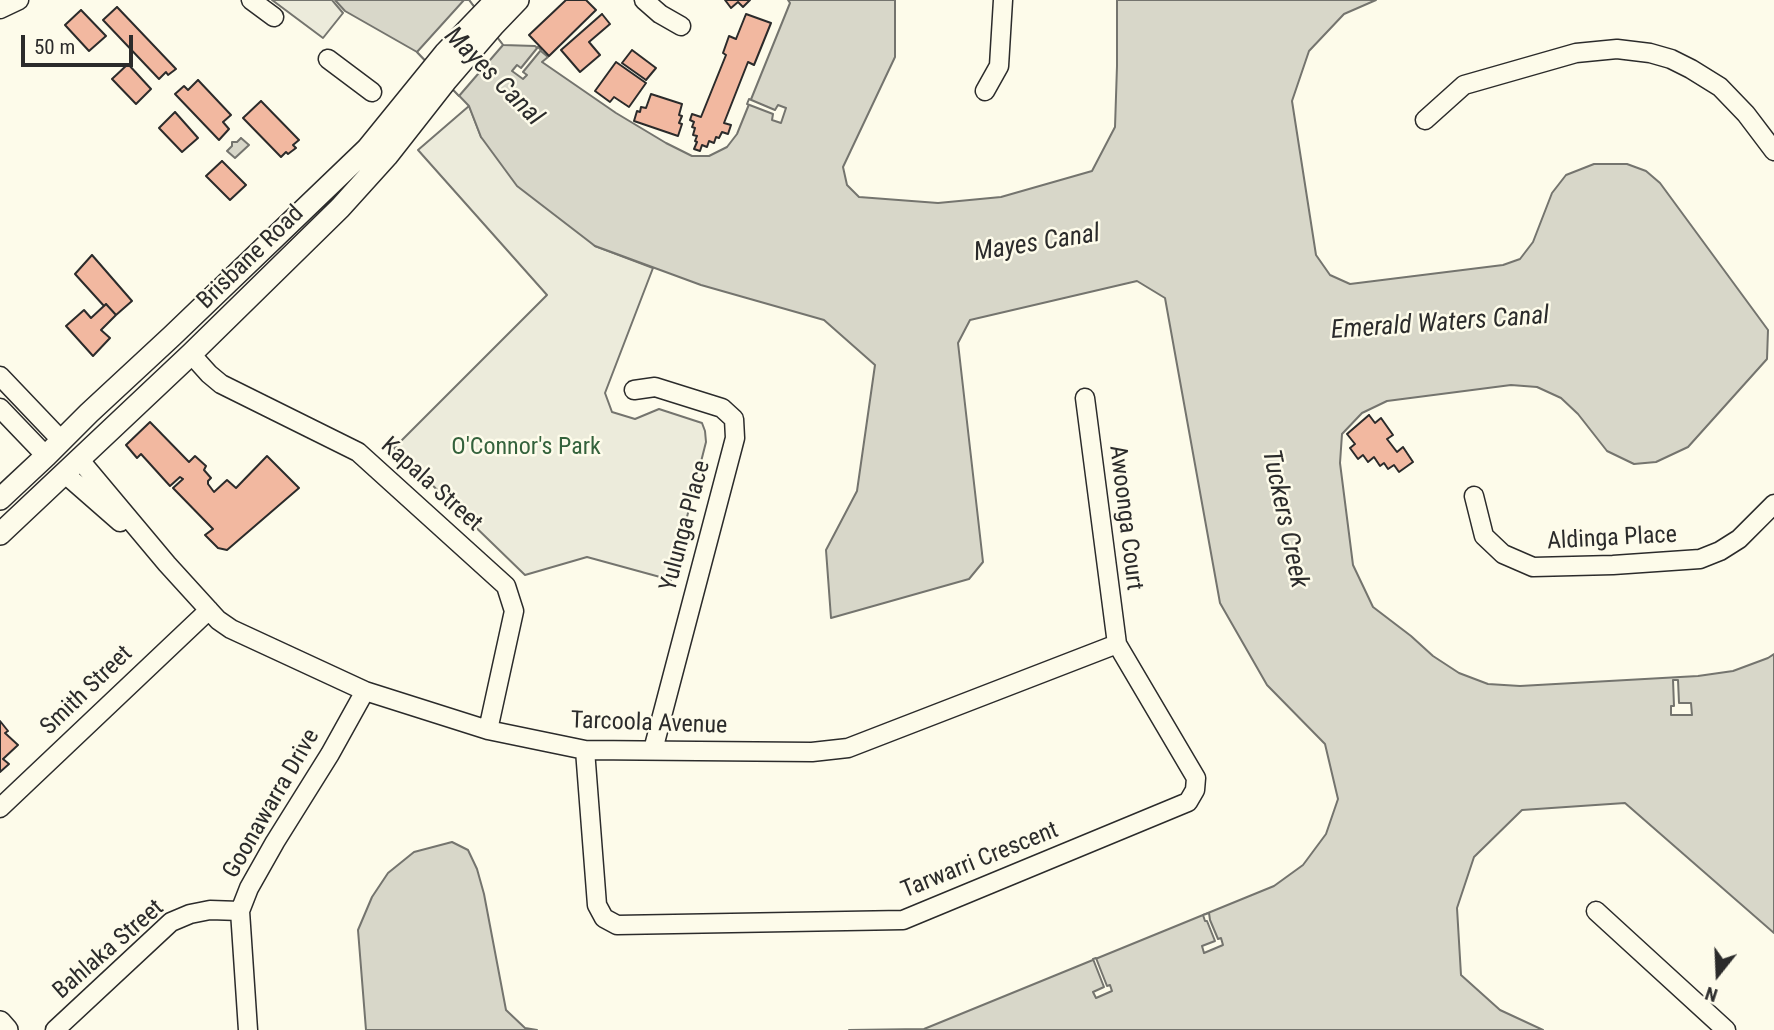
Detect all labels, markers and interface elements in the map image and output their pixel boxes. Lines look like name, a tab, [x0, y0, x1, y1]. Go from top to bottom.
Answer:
scale bar	[24, 21, 136, 65]
water label: Mayes Canal	[437, 21, 549, 133]
text: 50 m	[34, 35, 75, 59]
street label: Brisbane Road	[192, 200, 310, 316]
water label: Mayes Canal	[972, 219, 1102, 269]
water label: Emerald Waters Canal	[1330, 301, 1550, 347]
street label: Kapala Street	[374, 432, 488, 538]
park label: O'Connor's Park	[451, 434, 601, 462]
street label: Awoonga Court	[1102, 444, 1148, 592]
water label: Tuckers Creek	[1254, 447, 1314, 591]
street label: Yulunga Place	[655, 458, 717, 594]
street label: Aldinga Place	[1546, 521, 1678, 557]
street label: Smith Street	[35, 640, 139, 742]
street label: Tarcoola Avenue	[570, 707, 728, 741]
street label: Goonawarra Drive	[218, 724, 326, 884]
street label: Tarwarri Crescent	[897, 816, 1063, 906]
street label: Bahlaka Street	[48, 894, 170, 1006]
north arrow	[1683, 939, 1753, 1009]
text: N	[1702, 982, 1720, 1007]

